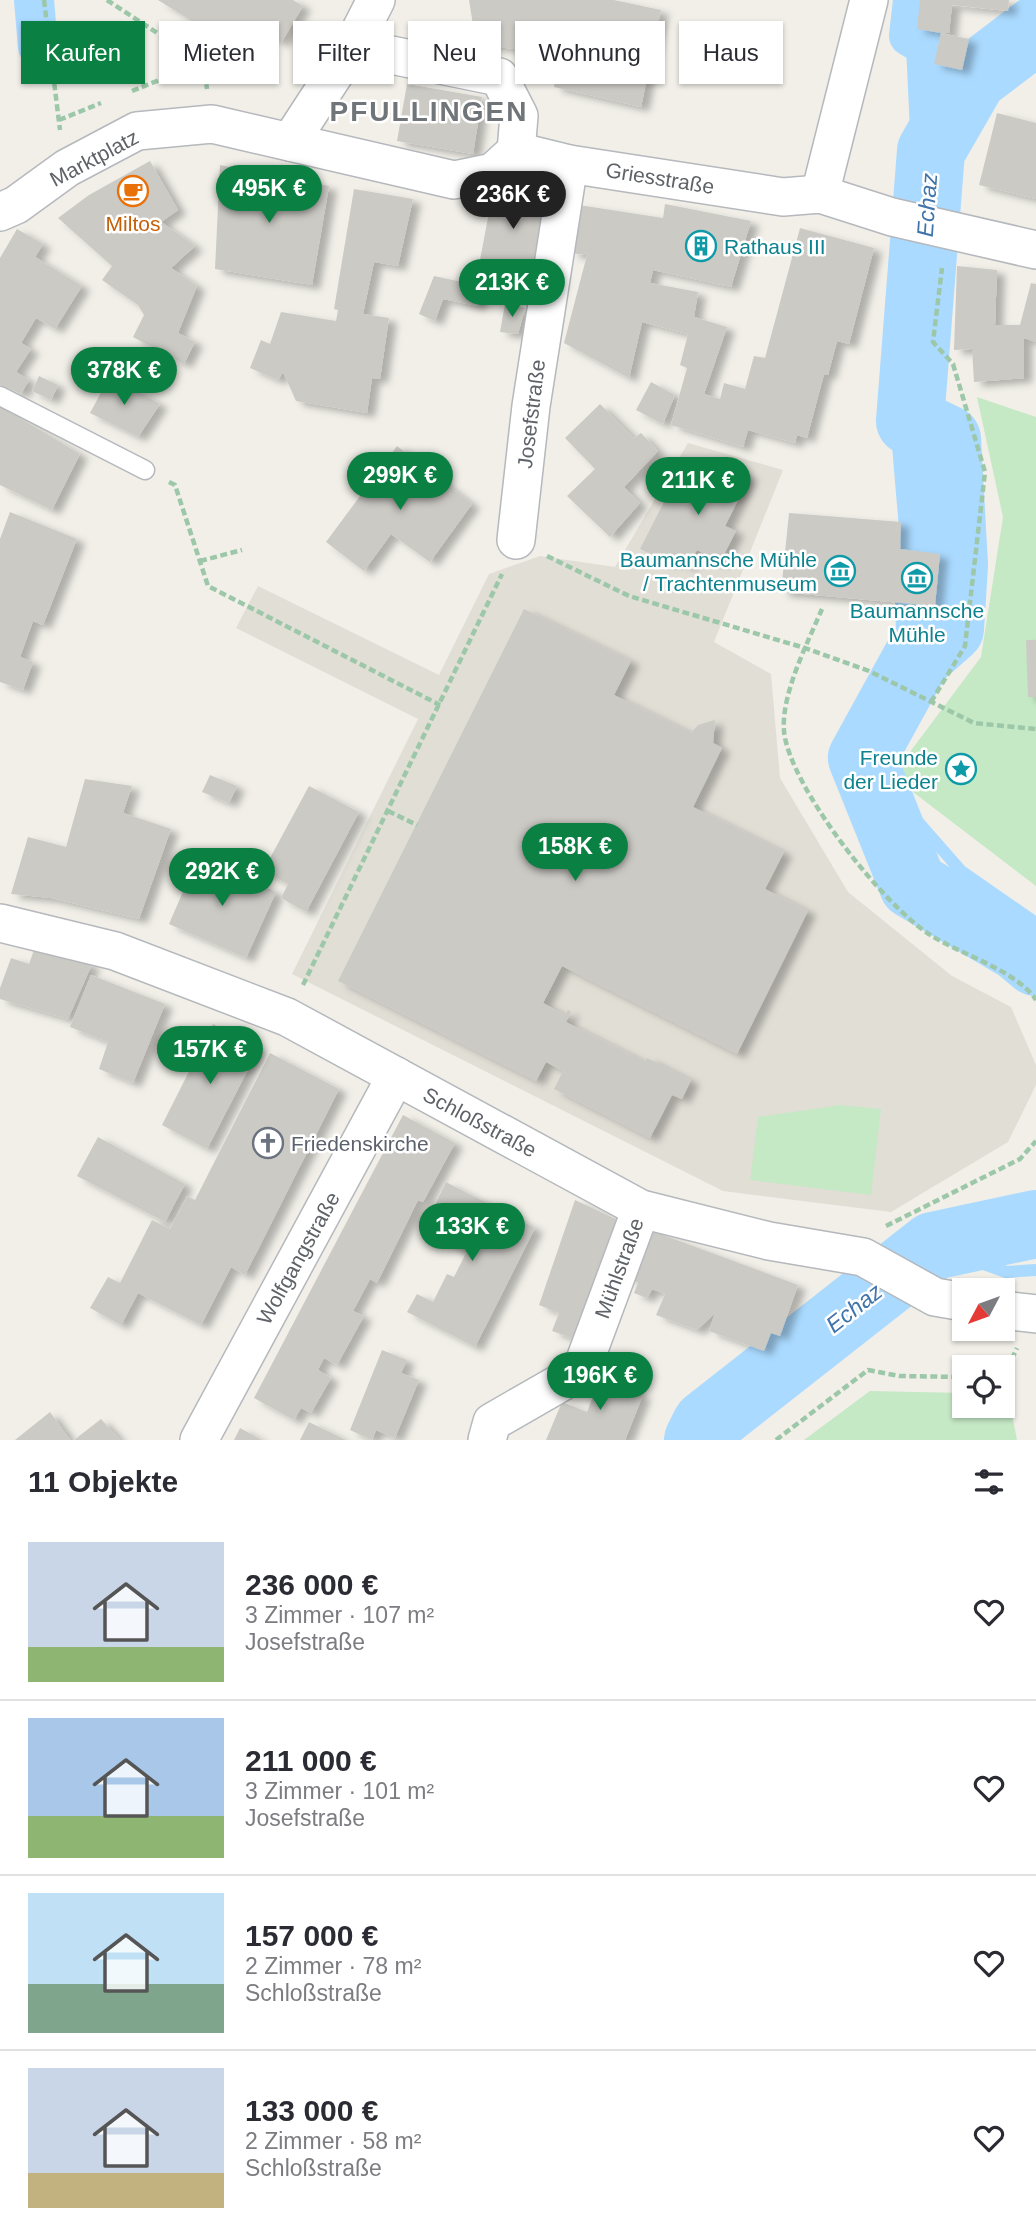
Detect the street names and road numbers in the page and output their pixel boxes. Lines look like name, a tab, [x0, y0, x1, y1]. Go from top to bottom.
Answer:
street label: Marktplatz	[46, 125, 142, 191]
street label: Griesstraße	[604, 158, 716, 198]
street label: Josefstraße	[513, 358, 549, 470]
street label: Schloßstraße	[419, 1083, 541, 1161]
street label: Wolfgangstraße	[252, 1188, 344, 1328]
street label: Mühlstraße	[590, 1215, 648, 1321]

